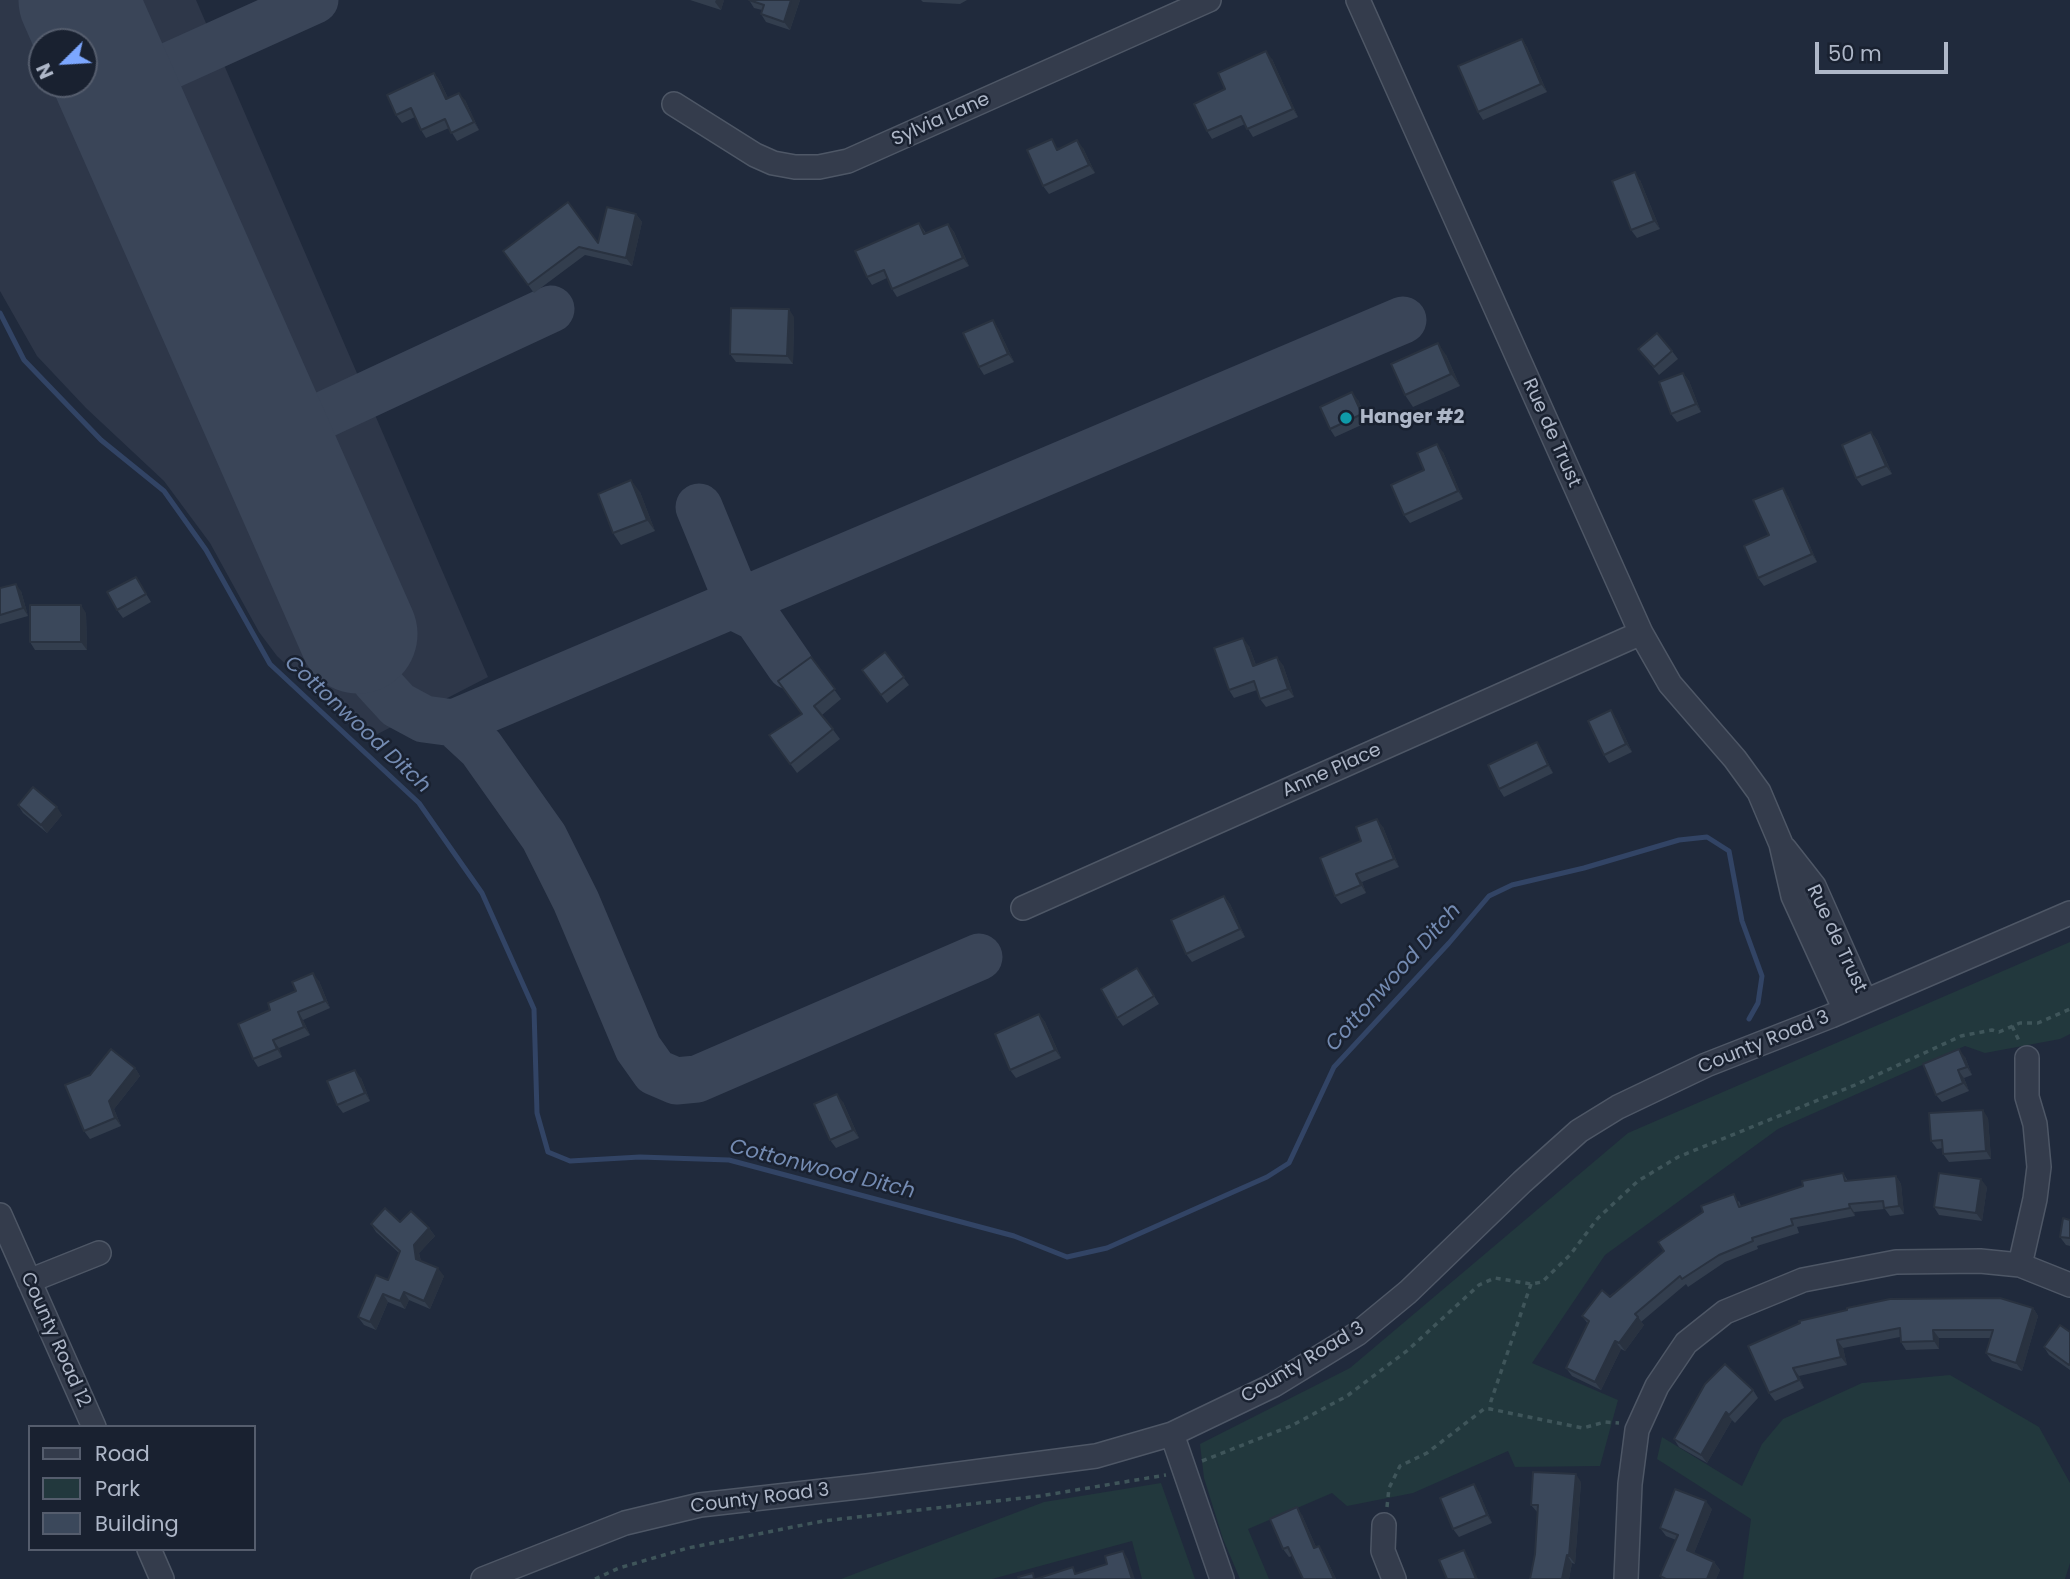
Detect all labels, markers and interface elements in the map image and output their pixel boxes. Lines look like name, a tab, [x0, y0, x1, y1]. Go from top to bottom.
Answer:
north arrow	[28, 28, 98, 98]
scale bar	[1818, 28, 1951, 72]
text: 50 m	[1828, 39, 1882, 68]
text: N	[30, 59, 60, 83]
street label: Sylvia Lane	[889, 88, 993, 152]
street label: Rue de Trust	[1517, 375, 1585, 491]
place label: Hanger #2	[1360, 407, 1464, 429]
marker: Hanger #2	[1338, 410, 1354, 426]
water label: Cottonwood Ditch	[279, 651, 435, 799]
street label: Anne Place	[1279, 739, 1385, 803]
street label: Rue de Trust	[1801, 881, 1871, 997]
water label: Cottonwood Ditch	[1321, 899, 1467, 1057]
street label: County Road 3	[1695, 1006, 1833, 1080]
water label: Cottonwood Ditch	[727, 1135, 917, 1205]
street label: County Road 12	[15, 1269, 95, 1411]
street label: County Road 3	[1237, 1317, 1369, 1409]
legend	[28, 1425, 256, 1551]
text: Road	[95, 1439, 150, 1468]
text: Park	[95, 1474, 140, 1503]
street label: County Road 3	[689, 1479, 831, 1519]
text: Building	[95, 1509, 179, 1538]

